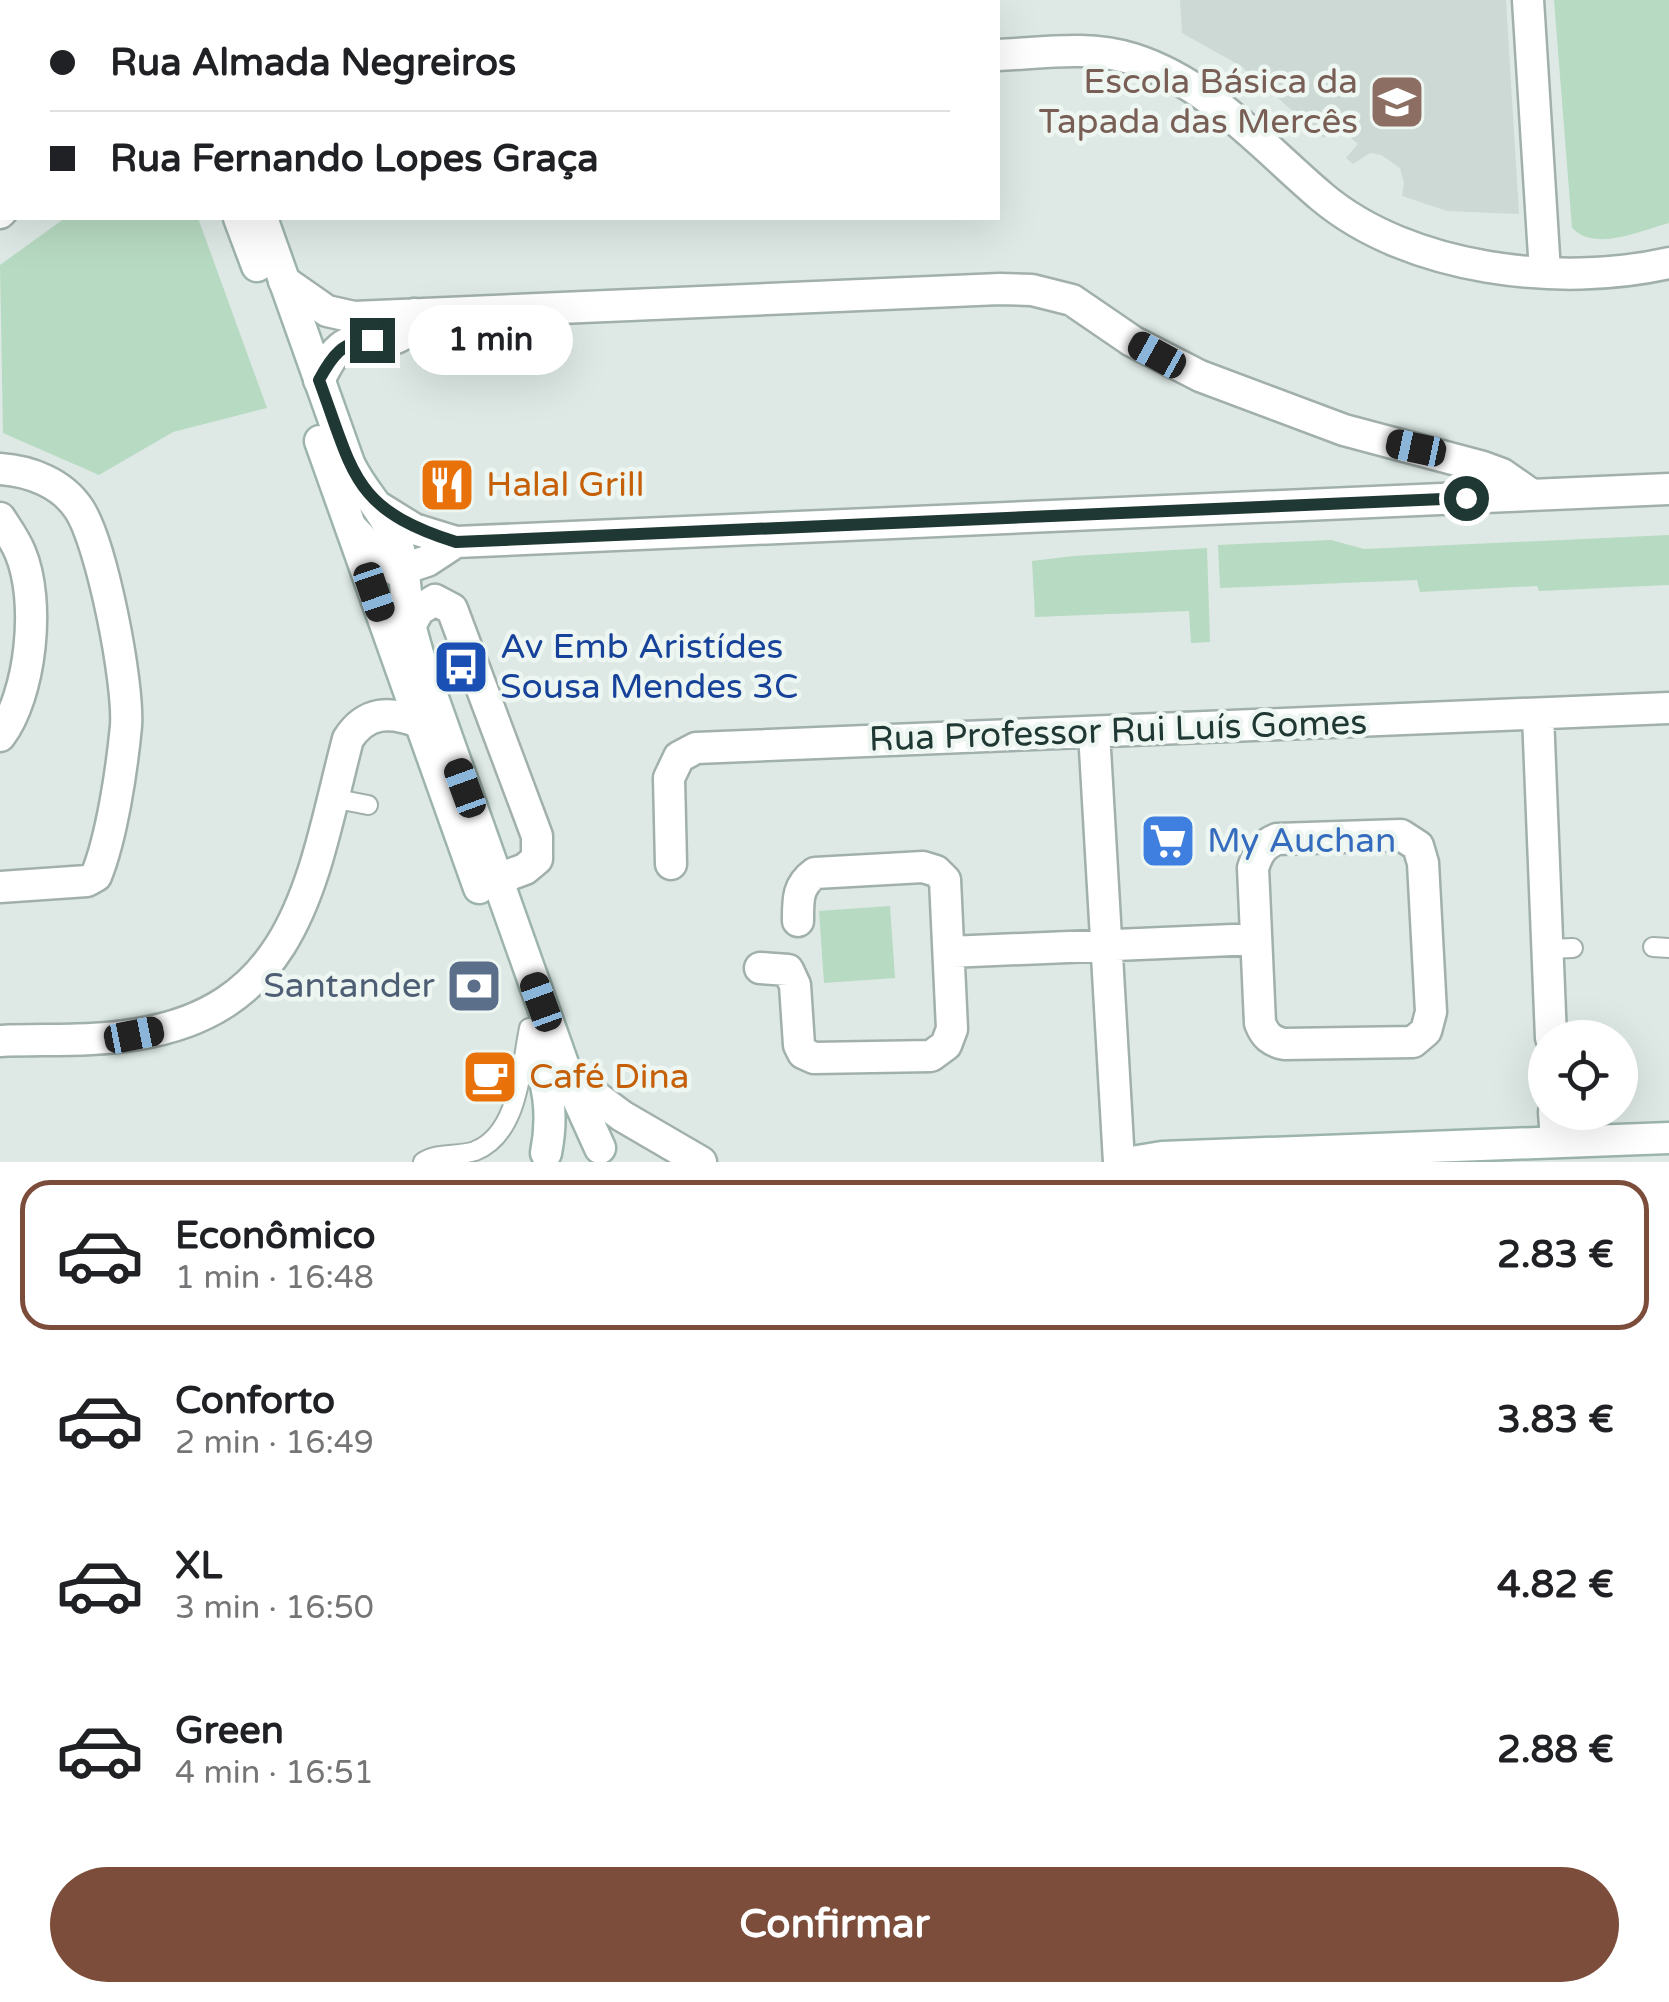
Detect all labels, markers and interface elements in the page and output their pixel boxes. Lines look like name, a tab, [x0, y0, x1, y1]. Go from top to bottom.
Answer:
text: Rua Almada Negreiros	[110, 40, 516, 86]
place label: Escola Básica da Tapada das Mercês	[1038, 61, 1358, 143]
school or university icon: Escola Básica da Tapada das Mercês	[1367, 72, 1427, 132]
text: Rua Fernando Lopes Graça	[110, 136, 599, 182]
callout: 1 min	[407, 305, 572, 375]
route end	[350, 318, 395, 363]
text: 1 min	[448, 321, 533, 359]
car	[1123, 327, 1191, 383]
car	[1384, 427, 1448, 469]
restaurant icon: Halal Grill	[417, 455, 477, 515]
place label: Halal Grill	[486, 464, 644, 506]
route start	[1444, 476, 1489, 521]
car	[350, 559, 398, 625]
place label: Av Emb Aristídes Sousa Mendes 3C	[500, 626, 798, 708]
bus stop icon: Av Emb Aristídes Sousa Mendes 3C	[431, 637, 491, 697]
street label: Rua Professor Rui Luís Gomes	[868, 701, 1368, 761]
car	[441, 755, 489, 821]
supermarket icon: My Auchan	[1138, 811, 1198, 871]
place label: My Auchan	[1207, 820, 1396, 862]
bank icon: Santander	[444, 956, 504, 1016]
place label: Santander	[263, 965, 436, 1007]
car	[517, 969, 565, 1035]
car	[102, 1015, 166, 1055]
map controls	[1528, 1020, 1638, 1130]
button: locate	[1528, 1020, 1638, 1130]
cafe icon: Café Dina	[460, 1047, 520, 1107]
place label: Café Dina	[529, 1056, 689, 1098]
icon: car	[55, 1210, 145, 1300]
text: Econômico	[175, 1213, 376, 1259]
text: 2.83 €	[1497, 1232, 1614, 1278]
text: 1 min · 16:48	[175, 1259, 374, 1297]
icon: car	[55, 1375, 145, 1465]
text: Conforto	[175, 1378, 335, 1424]
text: 3.83 €	[1497, 1397, 1614, 1443]
text: 2 min · 16:49	[175, 1424, 374, 1462]
icon: car	[55, 1540, 145, 1630]
text: XL	[175, 1543, 222, 1589]
text: 4.82 €	[1497, 1562, 1614, 1608]
text: 3 min · 16:50	[175, 1589, 374, 1627]
icon: car	[55, 1705, 145, 1795]
text: Green	[175, 1708, 284, 1754]
text: 2.88 €	[1497, 1727, 1614, 1773]
text: 4 min · 16:51	[175, 1754, 374, 1792]
button: Confirmar	[50, 1867, 1619, 1982]

